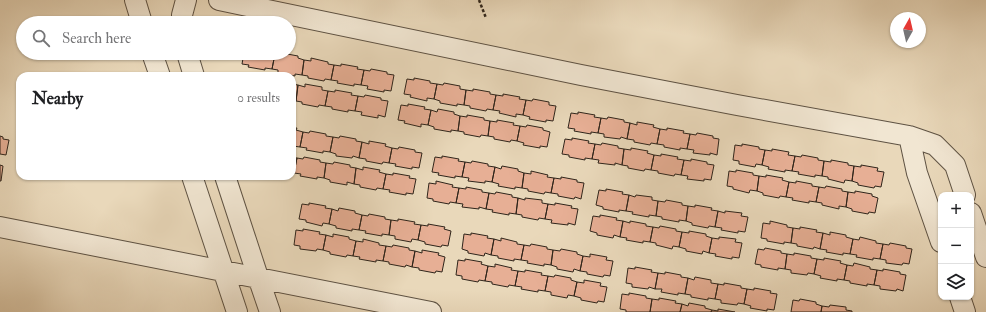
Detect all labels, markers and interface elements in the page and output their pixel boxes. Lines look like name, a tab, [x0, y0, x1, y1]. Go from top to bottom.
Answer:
north arrow	[890, 12, 926, 48]
search box	[16, 16, 296, 60]
icon: search	[30, 27, 52, 49]
text: Search here	[62, 29, 131, 48]
text: Nearby	[32, 88, 83, 109]
text: 0 results	[237, 90, 280, 106]
map controls	[938, 192, 974, 300]
button: +	[938, 192, 974, 228]
button: −	[938, 228, 974, 264]
button: layers	[938, 264, 974, 300]

